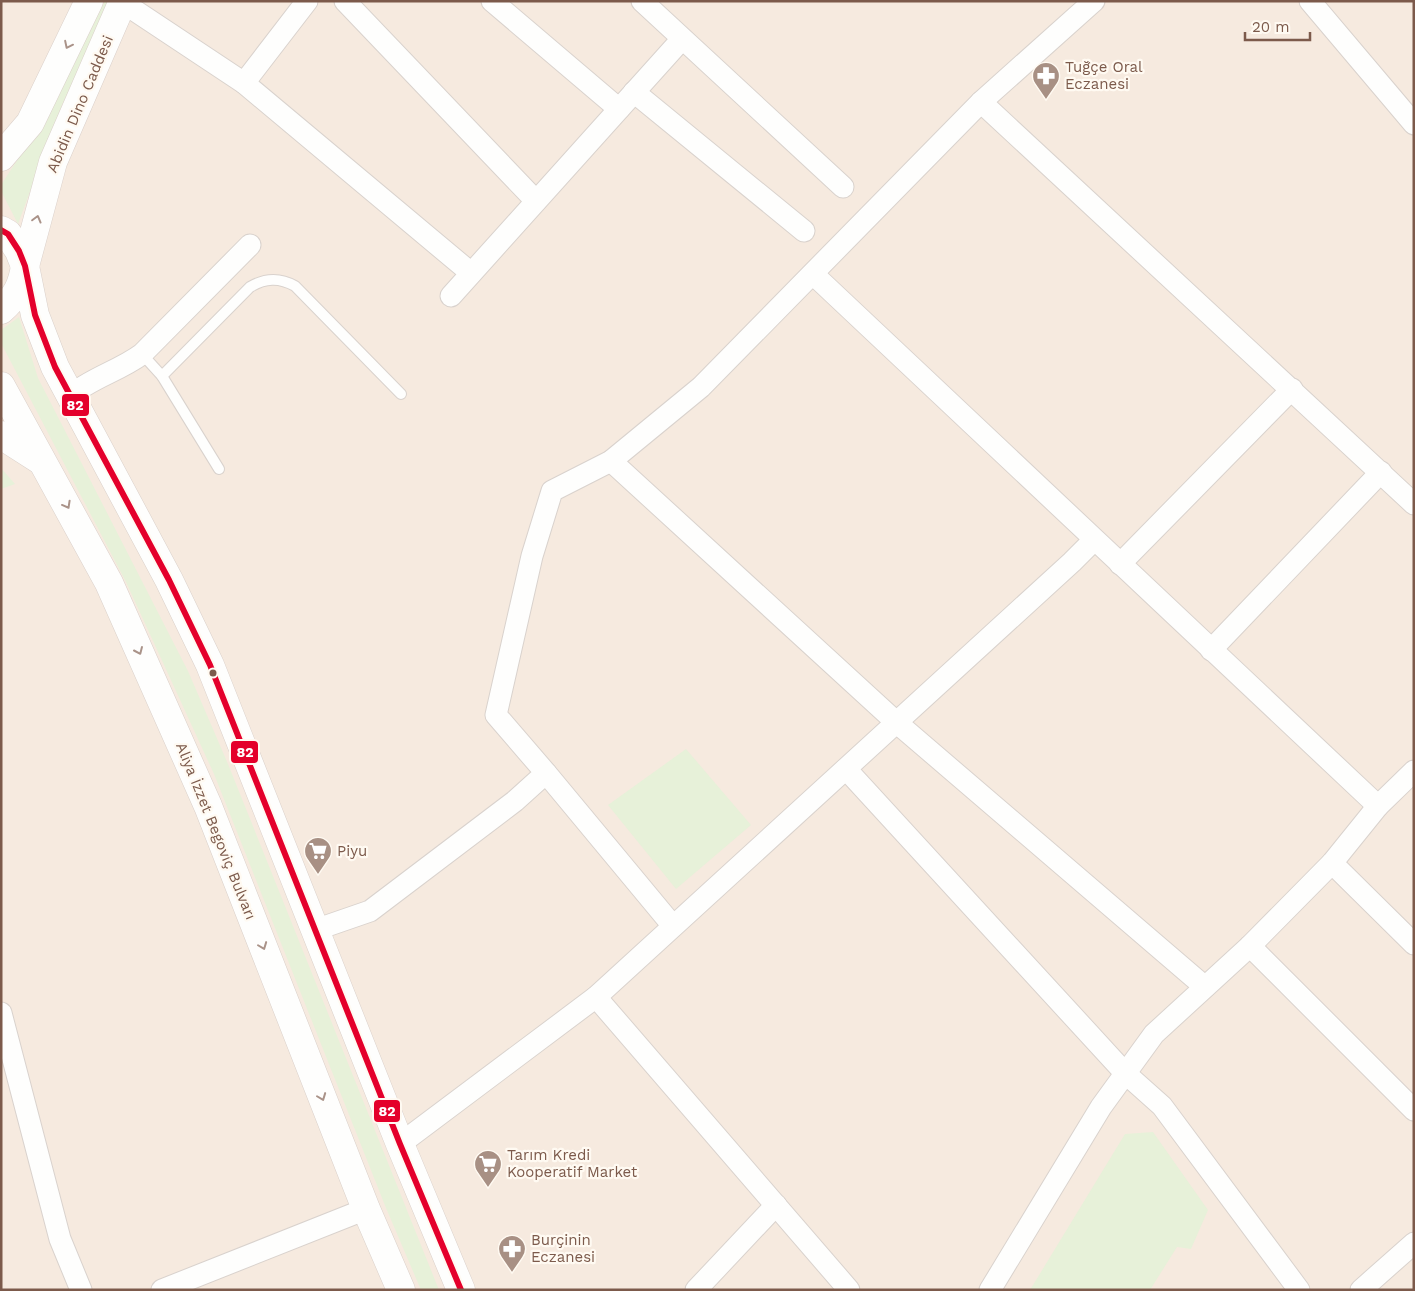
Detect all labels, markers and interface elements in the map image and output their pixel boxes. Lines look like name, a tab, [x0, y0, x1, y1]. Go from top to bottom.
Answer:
scale bar	[1245, 10, 1310, 42]
text: 20 m	[1252, 18, 1290, 36]
street label: Abidin Dino Caddesi	[43, 33, 117, 175]
one-way arrow	[64, 40, 74, 49]
place label: Tuğçe Oral Eczanesi	[1065, 58, 1143, 93]
pharmacy icon: Tuğçe Oral Eczanesi	[1031, 61, 1061, 100]
one-way arrow	[32, 216, 42, 224]
line badge: 82	[61, 393, 90, 417]
text: 82	[66, 397, 84, 413]
one-way arrow	[61, 500, 71, 509]
one-way arrow	[133, 646, 144, 655]
unlabelled marker	[208, 668, 218, 678]
street label: Aliya İzzet Begoviç Bulvarı	[172, 740, 260, 922]
line badge: 82	[230, 740, 259, 764]
text: 82	[236, 744, 254, 760]
supermarket icon: Piyu	[303, 836, 333, 875]
place label: Piyu	[337, 842, 367, 860]
one-way arrow	[257, 941, 267, 950]
one-way arrow	[316, 1092, 327, 1101]
line badge: 82	[373, 1099, 401, 1123]
text: 82	[378, 1103, 396, 1119]
place label: Tarım Kredi Kooperatif Market	[507, 1146, 638, 1181]
supermarket icon: Tarım Kredi Kooperatif Market	[473, 1149, 503, 1188]
place label: Burçinin Eczanesi	[531, 1231, 595, 1266]
pharmacy icon: Burçinin Eczanesi	[497, 1234, 527, 1273]

